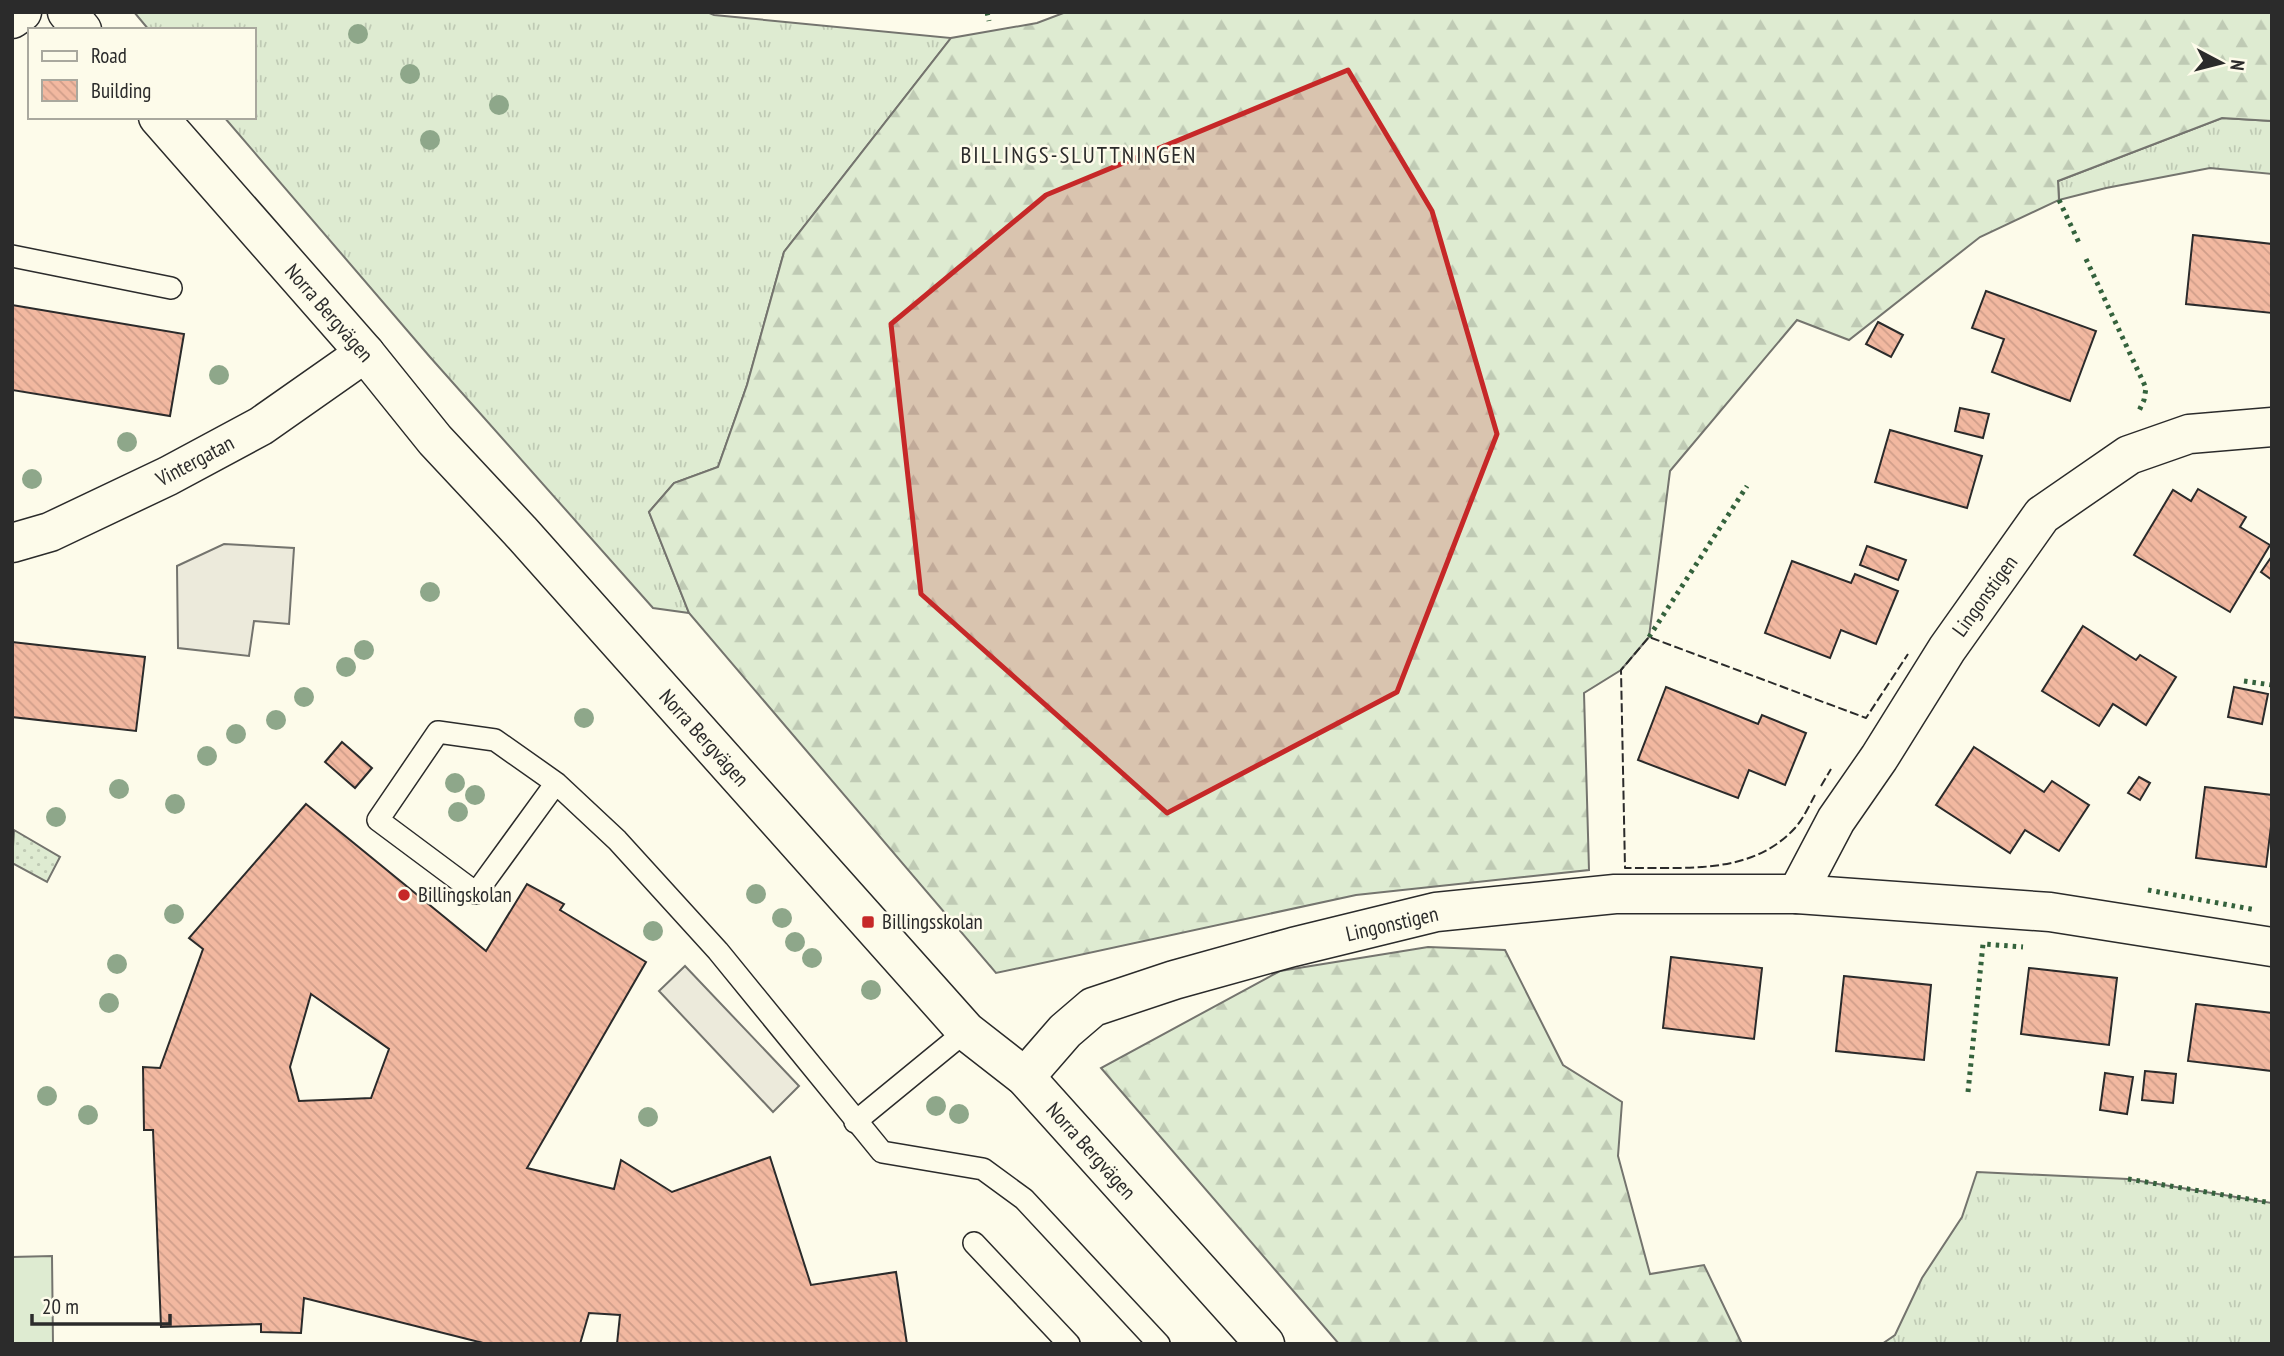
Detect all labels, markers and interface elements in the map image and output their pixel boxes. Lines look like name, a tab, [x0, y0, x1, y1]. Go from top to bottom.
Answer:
legend	[28, 28, 256, 119]
north arrow	[2186, 28, 2256, 98]
text: Road	[91, 42, 127, 69]
text: N	[2225, 59, 2250, 72]
text: Building	[91, 77, 151, 104]
district label: BILLINGS-SLUTTNINGEN	[961, 140, 1197, 169]
street label: Norra Bergvägen	[279, 258, 379, 367]
street label: Vintergatan	[150, 429, 238, 493]
street label: Lingonstigen	[1946, 550, 2023, 642]
street label: Norra Bergvägen	[654, 683, 755, 792]
place label: Billingskolan	[418, 881, 512, 908]
marker: Billingskolan	[396, 887, 412, 903]
street label: Lingonstigen	[1343, 900, 1441, 947]
place label: Billingsskolan	[882, 908, 983, 935]
marker: Billingsskolan	[860, 914, 876, 930]
street label: Norra Bergvägen	[1041, 1096, 1142, 1205]
scale bar	[32, 1282, 170, 1326]
text: 20 m	[42, 1293, 79, 1320]

